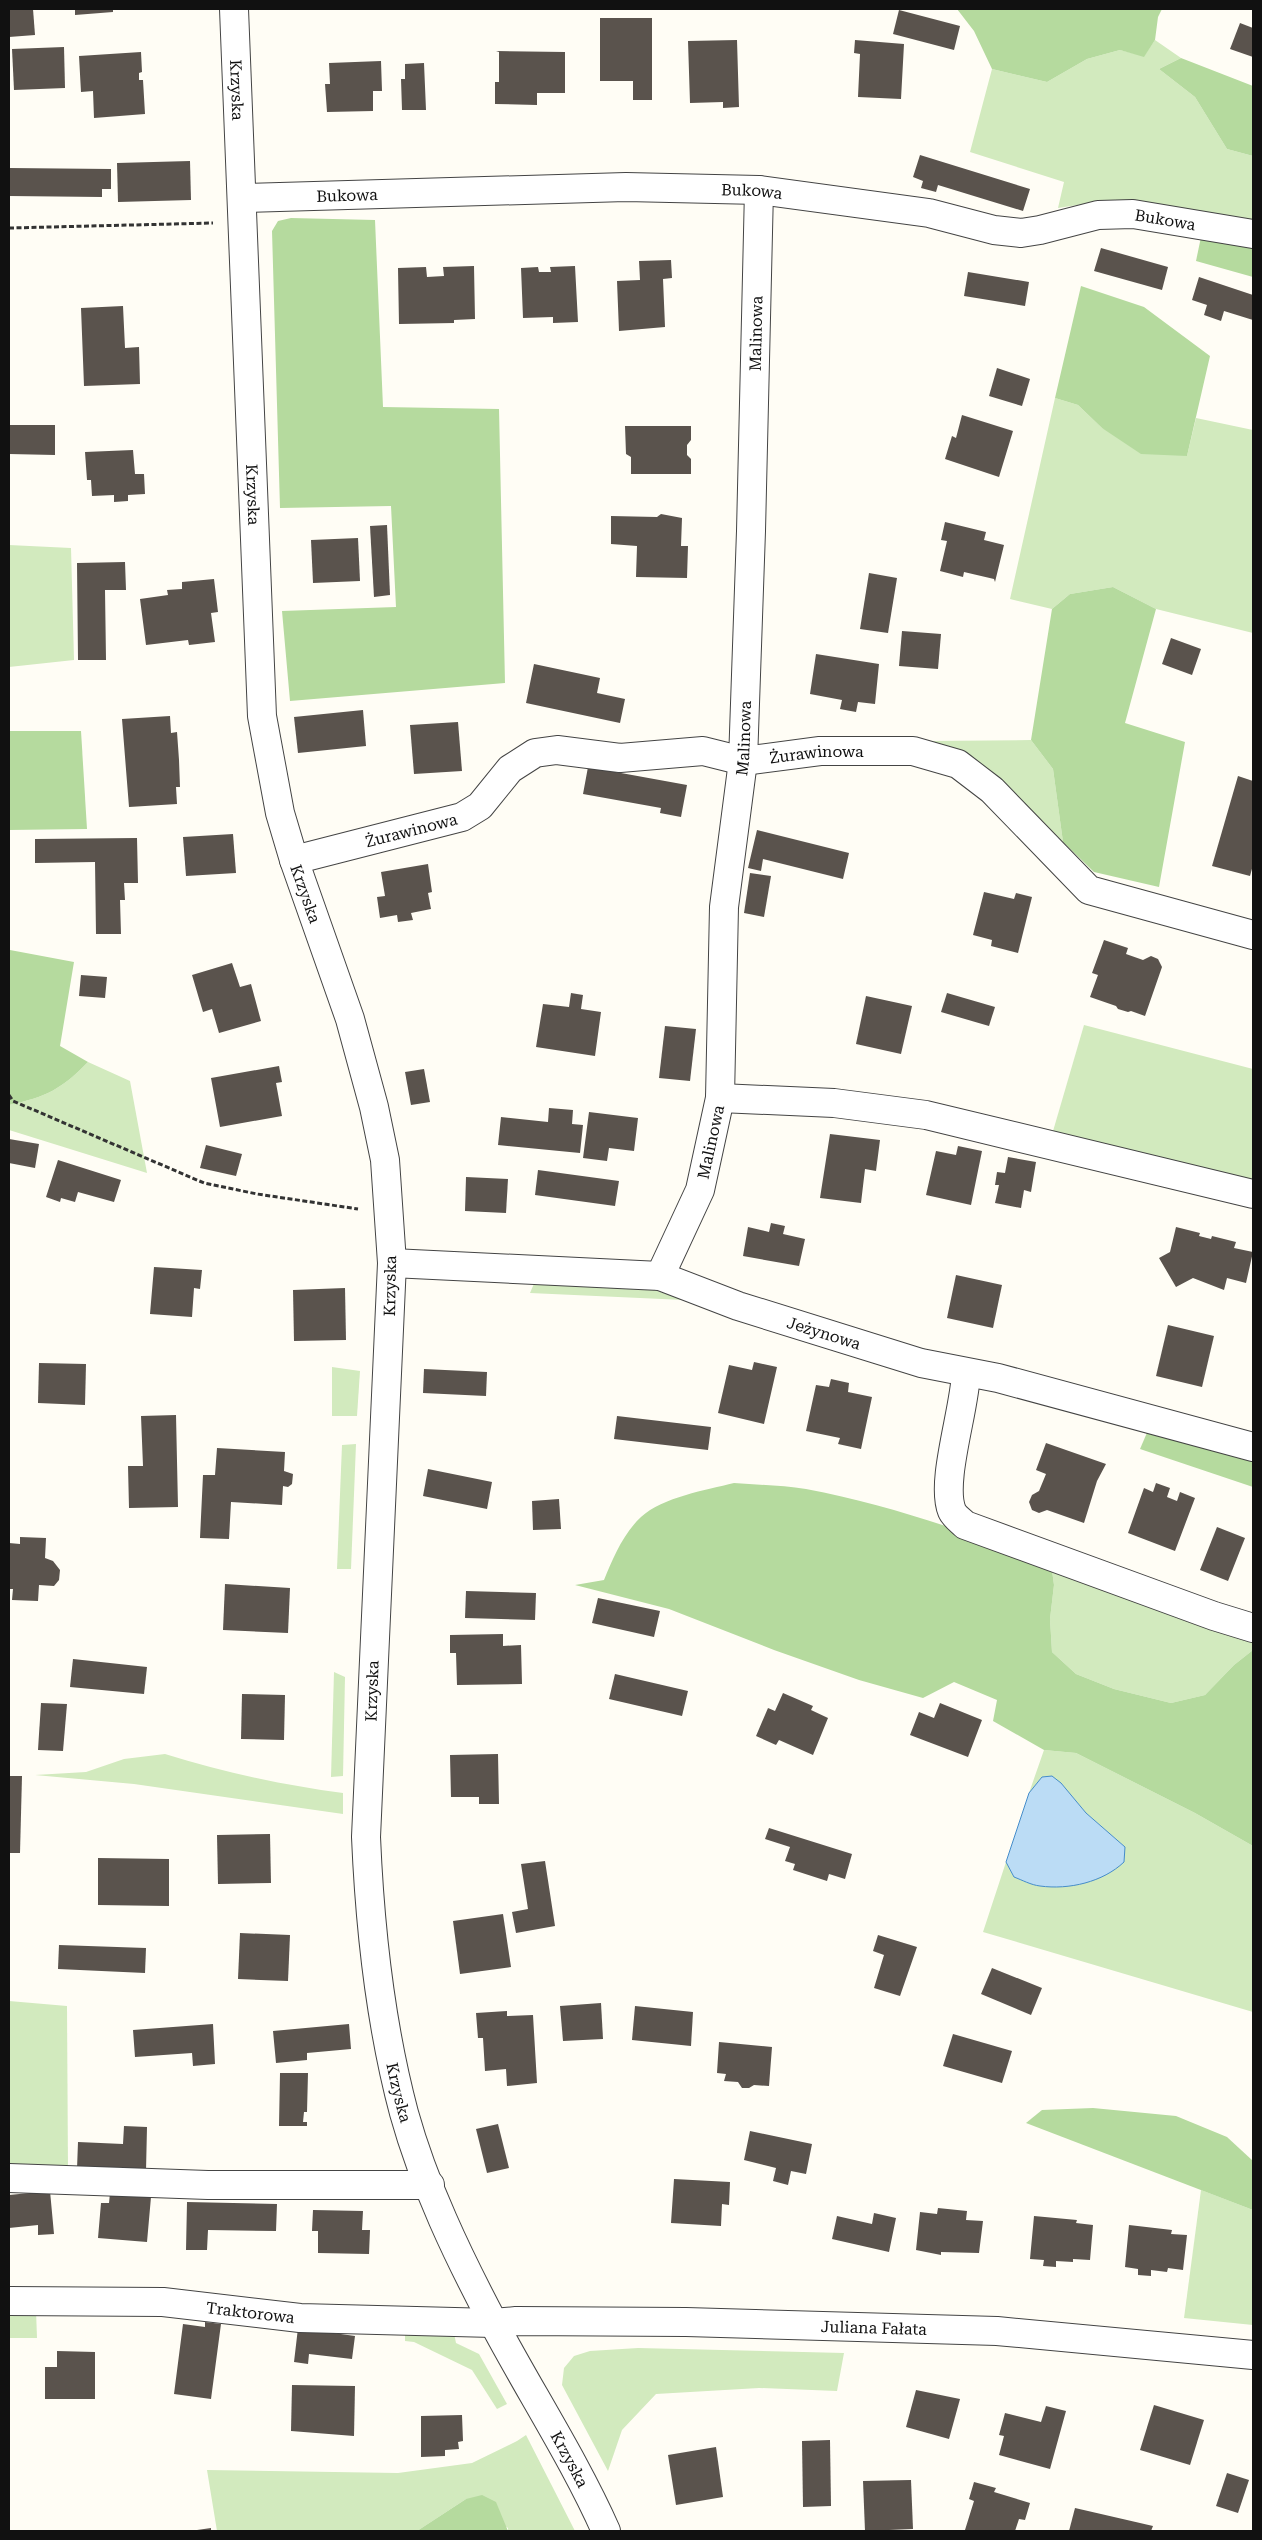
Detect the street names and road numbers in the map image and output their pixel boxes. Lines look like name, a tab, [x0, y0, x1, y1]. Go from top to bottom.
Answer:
street label: Krzyska	[227, 59, 248, 121]
street label: Bukowa	[721, 180, 784, 203]
street label: Bukowa	[316, 185, 378, 205]
street label: Bukowa	[1133, 205, 1197, 234]
street label: Malinowa	[745, 295, 766, 371]
street label: Krzyska	[243, 464, 264, 526]
street label: Malinowa	[732, 700, 755, 777]
street label: Żurawinowa	[768, 741, 864, 767]
street label: Żurawinowa	[363, 809, 460, 851]
street label: Krzyska	[287, 862, 325, 926]
street label: Malinowa	[693, 1103, 728, 1181]
street label: Krzyska	[380, 1255, 400, 1317]
street label: Jeżynowa	[785, 1312, 864, 1353]
street label: Krzyska	[361, 1660, 383, 1722]
street label: Krzyska	[383, 2061, 416, 2125]
street label: Traktorowa	[205, 2298, 296, 2327]
street label: Juliana Fałata	[820, 2316, 928, 2338]
street label: Krzyska	[547, 2428, 593, 2491]

